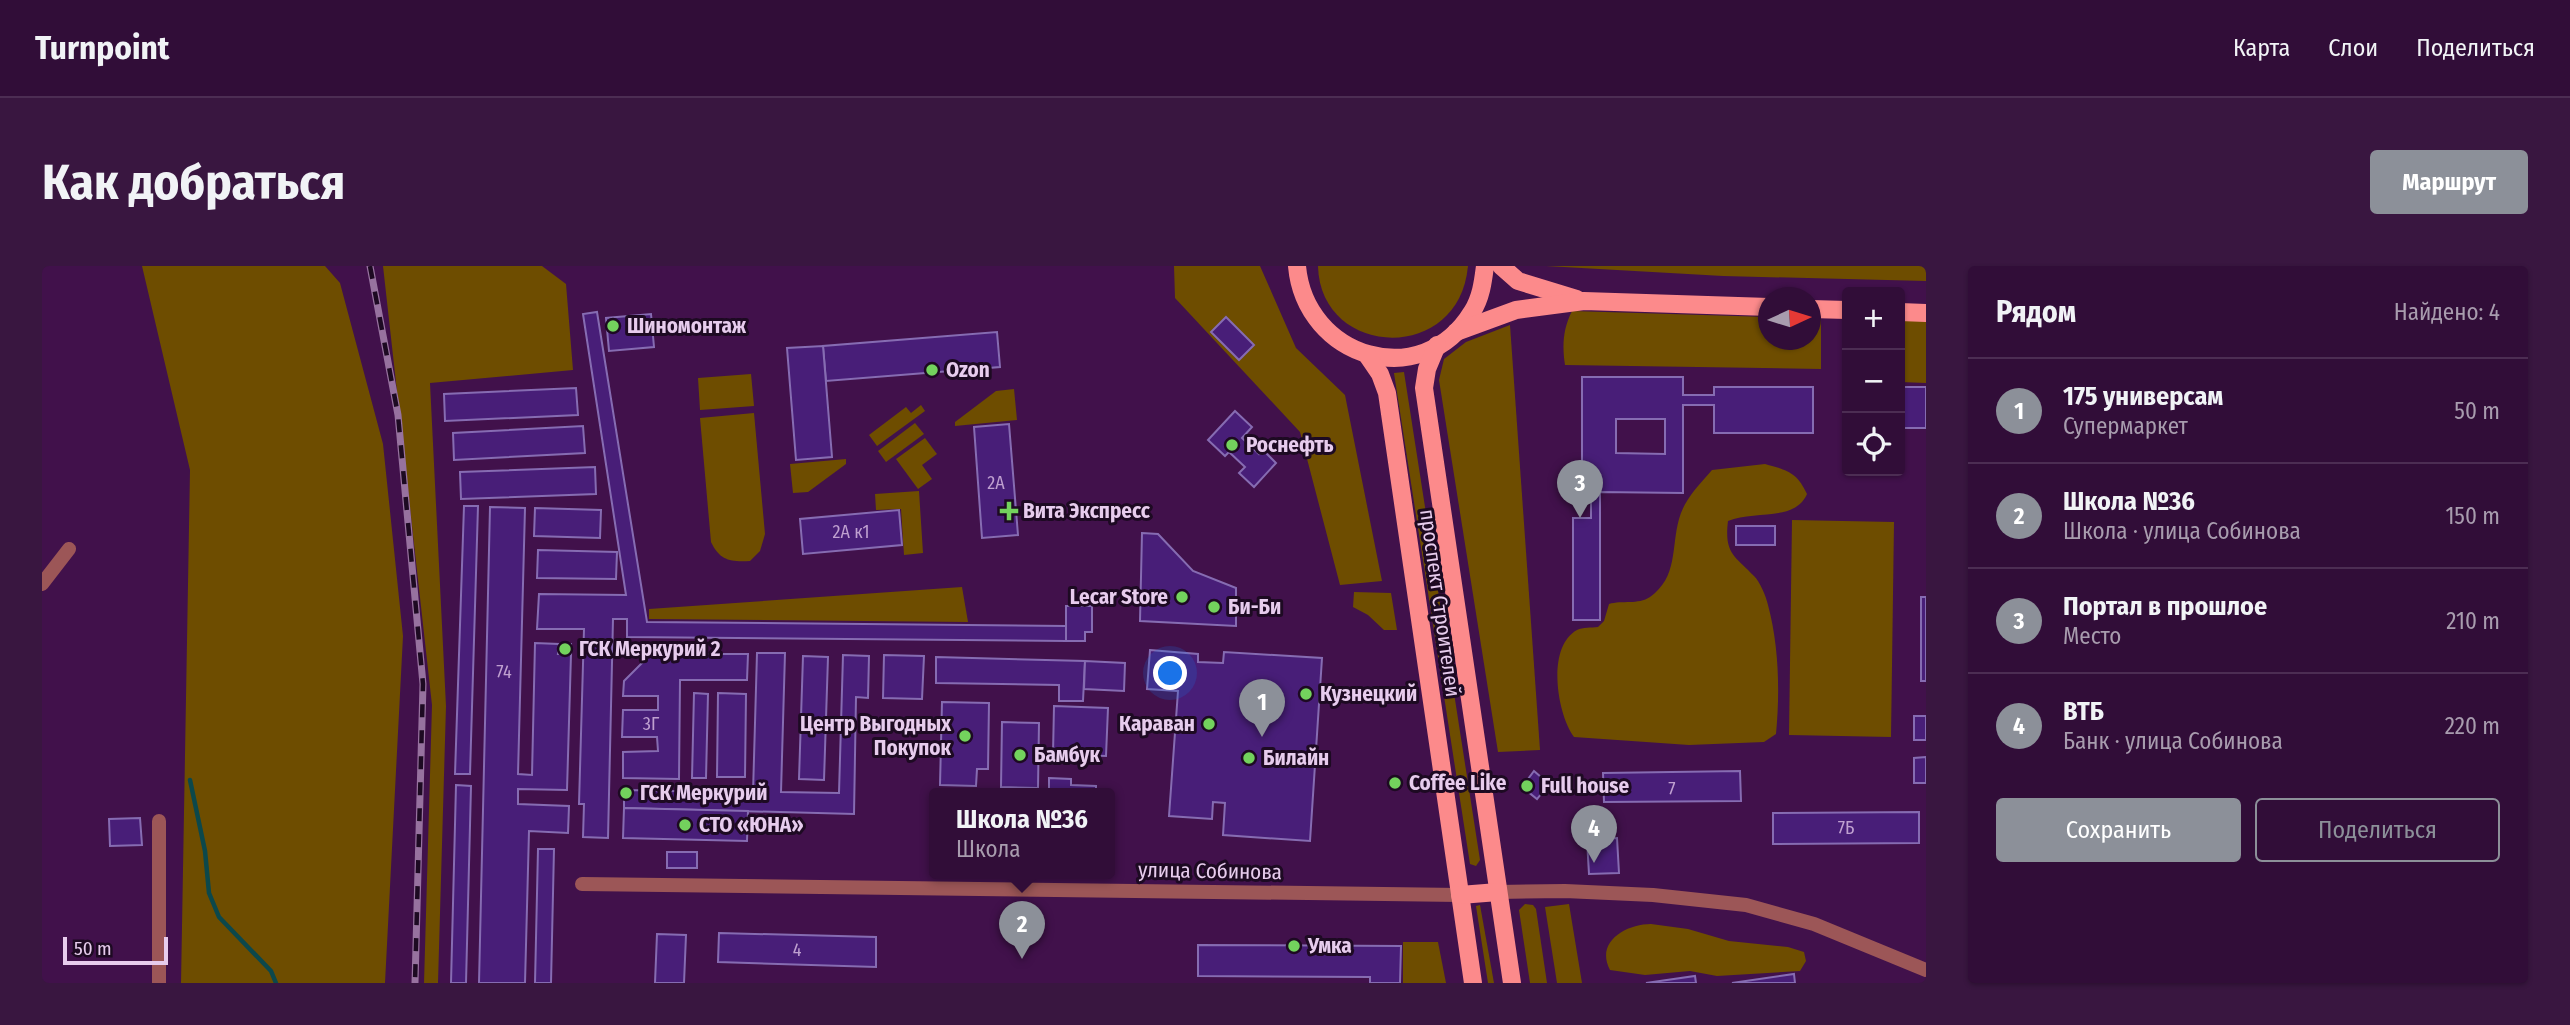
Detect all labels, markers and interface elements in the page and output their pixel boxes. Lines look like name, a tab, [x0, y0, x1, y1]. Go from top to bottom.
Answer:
text: Turnpoint	[35, 28, 169, 68]
text: Карта	[2233, 34, 2290, 62]
text: Слои	[2328, 34, 2378, 62]
text: Поделиться	[2416, 34, 2535, 62]
button: Маршрут	[2370, 150, 2528, 214]
text: Как добраться	[42, 153, 345, 212]
north arrow	[1758, 287, 1821, 350]
map controls	[1842, 287, 1905, 476]
button: +	[1842, 287, 1905, 350]
text: Рядом	[1996, 294, 2076, 330]
text: Найдено: 4	[2394, 298, 2500, 326]
place label: Шиномонтаж	[627, 313, 747, 339]
marker: Шиномонтаж	[605, 318, 621, 334]
button: −	[1842, 350, 1905, 413]
place label: Ozon	[946, 357, 990, 383]
marker: Ozon	[924, 362, 940, 378]
text: 175 универсам	[2063, 381, 2223, 412]
text: 1	[2014, 397, 2024, 425]
text: 50 m	[2454, 397, 2500, 425]
text: Супермаркет	[2063, 412, 2188, 440]
button: locate	[1842, 413, 1905, 476]
place label: Роснефть	[1246, 432, 1334, 458]
marker: Роснефть	[1224, 437, 1240, 453]
pin: 3	[1557, 460, 1603, 518]
house number: 2А	[987, 472, 1005, 494]
text: Школа №36	[2063, 486, 2195, 517]
place label: Вита Экспресс	[1023, 498, 1151, 524]
text: 2	[2014, 502, 2024, 530]
text: 150 m	[2445, 502, 2500, 530]
marker: Вита Экспресс	[1001, 503, 1017, 519]
street label: проспект Строителей	[1414, 507, 1466, 699]
text: Школа · улица Собинова	[2063, 517, 2301, 545]
house number: 2А к1	[833, 521, 869, 543]
place label: Lecar Store	[1070, 584, 1168, 610]
marker: Lecar Store	[1174, 589, 1190, 605]
text: Портал в прошлое	[2063, 591, 2267, 622]
place label: Би-Би	[1228, 594, 1281, 620]
marker: Би-Би	[1206, 599, 1222, 615]
text: 3	[2014, 607, 2024, 635]
text: 210 m	[2446, 607, 2500, 635]
text: Место	[2063, 622, 2121, 650]
place label: ГСК Меркурий 2	[579, 636, 721, 662]
marker: ГСК Меркурий 2	[557, 641, 573, 657]
your location	[1153, 656, 1187, 690]
house number: 74	[496, 661, 512, 683]
pin: 1	[1239, 679, 1285, 737]
place label: Кузнецкий	[1320, 681, 1417, 707]
marker: Кузнецкий	[1298, 686, 1314, 702]
text: ВТБ	[2063, 696, 2104, 727]
place label: Центр Выгодных Покупок	[800, 711, 952, 761]
place label: Караван	[1119, 711, 1195, 737]
text: 4	[2013, 712, 2025, 740]
text: 220 m	[2445, 712, 2500, 740]
house number: 3Г	[643, 713, 660, 735]
marker: Караван	[1201, 716, 1217, 732]
text: Банк · улица Собинова	[2063, 727, 2283, 755]
marker: Центр Выгодных Покупок	[957, 728, 973, 744]
place label: Бамбук	[1034, 742, 1101, 768]
place label: Билайн	[1263, 745, 1329, 771]
marker: Бамбук	[1012, 747, 1028, 763]
marker: Билайн	[1241, 750, 1257, 766]
place label: Coffee Like	[1409, 770, 1507, 796]
place label: Full house	[1541, 773, 1630, 799]
marker: Coffee Like	[1387, 775, 1403, 791]
marker: Full house	[1519, 778, 1535, 794]
house number: 7	[1668, 778, 1676, 800]
place label: ГСК Меркурий	[640, 780, 768, 806]
marker: ГСК Меркурий	[618, 785, 634, 801]
popup	[929, 788, 1115, 879]
button: Сохранить	[1996, 798, 2241, 862]
button: Поделиться	[2255, 798, 2500, 862]
text: Школа №36	[956, 804, 1088, 835]
pin: 4	[1571, 805, 1617, 863]
place label: СТО «ЮНА»	[699, 812, 804, 838]
marker: СТО «ЮНА»	[677, 817, 693, 833]
house number: 7Б	[1838, 817, 1854, 839]
text: Школа	[956, 835, 1021, 863]
street label: улица Собинова	[1138, 857, 1282, 885]
pin: 2	[999, 901, 1045, 959]
place label: Умка	[1307, 933, 1352, 959]
scale bar	[63, 934, 168, 966]
text: 50 m	[74, 937, 112, 960]
marker: Умка	[1286, 938, 1302, 954]
house number: 4	[793, 939, 802, 961]

